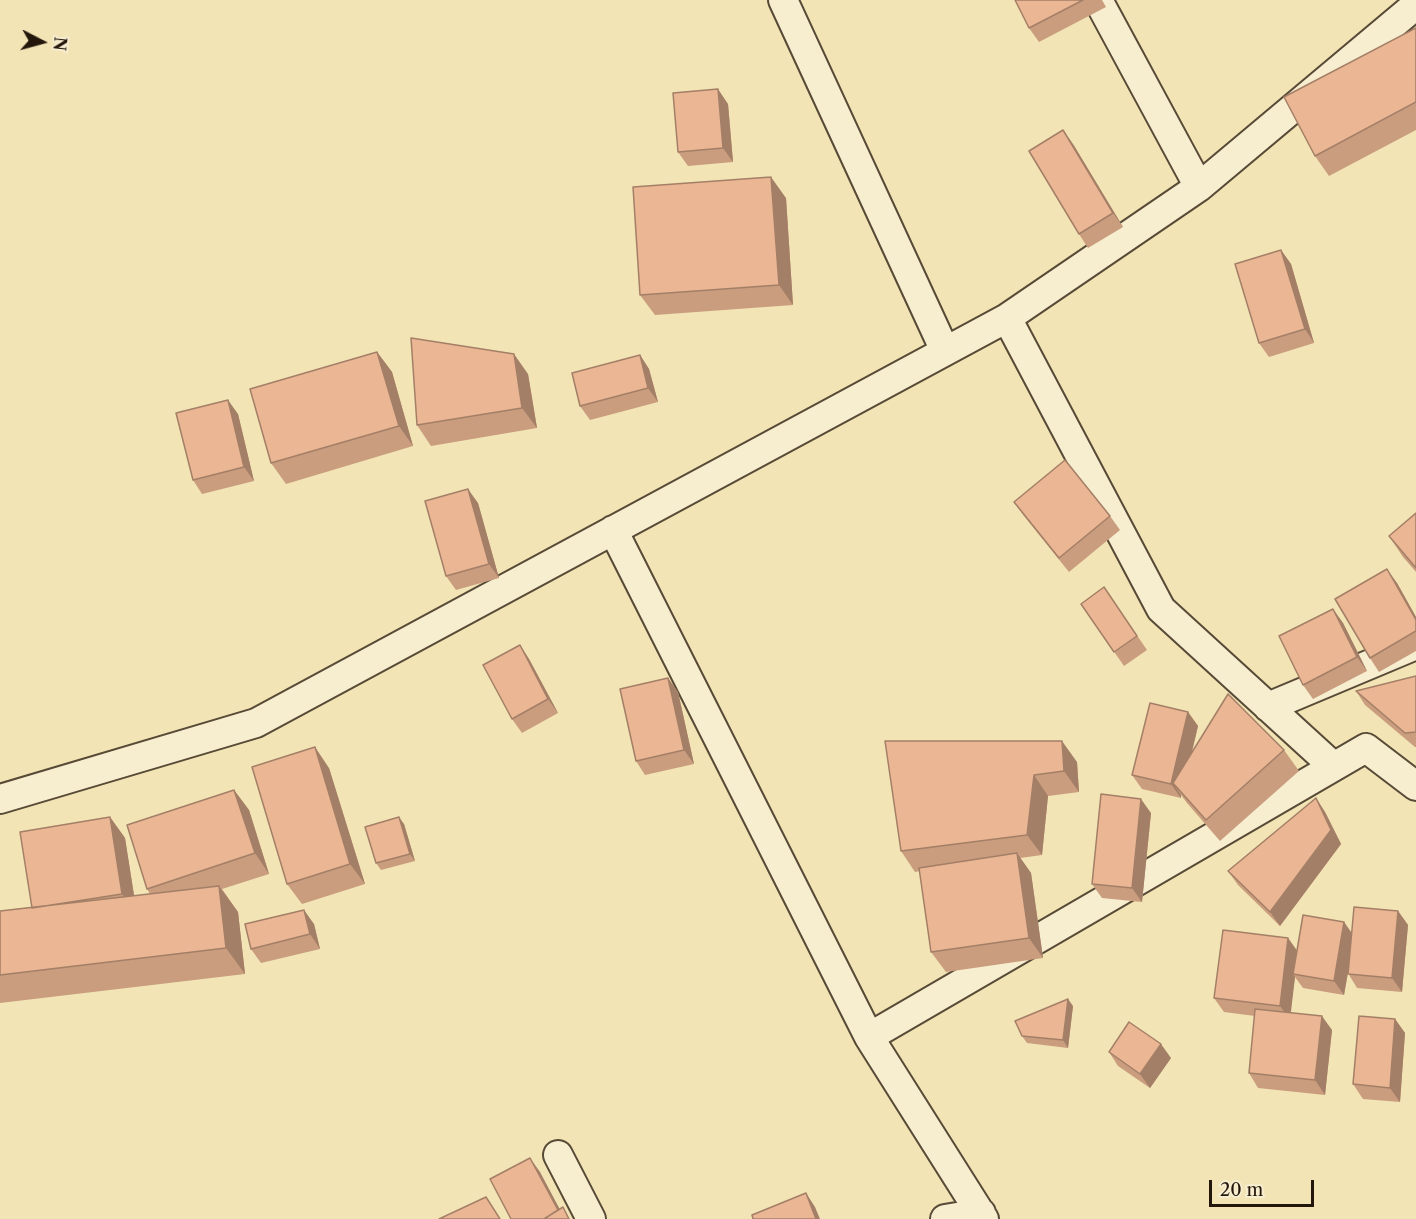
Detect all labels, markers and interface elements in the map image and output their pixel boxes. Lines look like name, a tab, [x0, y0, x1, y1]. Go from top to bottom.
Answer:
north arrow	[12, 12, 72, 72]
text: N	[49, 36, 71, 52]
scale bar	[1212, 1168, 1317, 1206]
text: 20 m	[1220, 1179, 1263, 1201]

